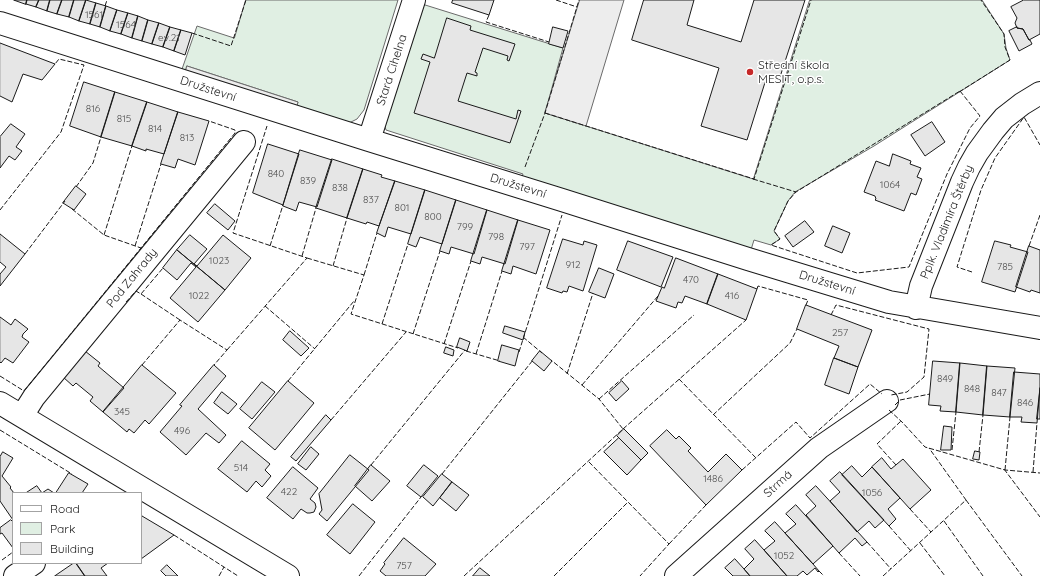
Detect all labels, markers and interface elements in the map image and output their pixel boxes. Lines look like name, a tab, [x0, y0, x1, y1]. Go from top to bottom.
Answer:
house number: 1561	[85, 9, 103, 21]
house number: 1564	[116, 19, 136, 31]
house number: ev.21	[158, 32, 180, 44]
street label: Stará Cihelna	[374, 33, 410, 107]
place label: Střední škola MESIT, o.p.s.	[758, 58, 829, 86]
marker: Střední škola MESIT, o.p.s.	[745, 67, 755, 77]
street label: Družstevní	[178, 73, 238, 105]
house number: 816	[86, 103, 100, 115]
house number: 815	[117, 113, 131, 125]
house number: 814	[148, 123, 162, 135]
house number: 813	[180, 132, 194, 144]
street label: Pplk. Vladimíra Štěrby	[918, 163, 976, 281]
house number: 840	[268, 168, 284, 180]
street label: Družstevní	[488, 171, 548, 201]
house number: 839	[300, 175, 316, 187]
house number: 1064	[880, 179, 900, 191]
house number: 838	[332, 182, 348, 194]
house number: 837	[363, 194, 379, 206]
house number: 801	[394, 202, 410, 214]
house number: 800	[424, 211, 442, 223]
house number: 799	[457, 221, 473, 233]
house number: 798	[488, 231, 504, 243]
house number: 797	[519, 241, 535, 253]
street label: Pod Zahrady	[104, 245, 160, 311]
house number: 1023	[209, 255, 229, 267]
house number: 912	[566, 259, 580, 271]
house number: 785	[997, 261, 1013, 273]
street label: Družstevní	[797, 268, 857, 298]
house number: 470	[683, 274, 699, 286]
house number: 1022	[189, 290, 209, 302]
house number: 416	[725, 290, 739, 302]
house number: 257	[832, 327, 848, 339]
house number: 849	[937, 373, 953, 385]
house number: 848	[964, 383, 980, 395]
house number: 847	[991, 387, 1007, 399]
house number: 846	[1017, 397, 1033, 409]
house number: 345	[114, 406, 130, 418]
house number: 496	[174, 425, 190, 437]
house number: 514	[234, 462, 248, 474]
street label: Strmá	[761, 467, 795, 501]
house number: 1486	[703, 473, 723, 485]
house number: 422	[281, 486, 297, 498]
house number: 1056	[862, 487, 882, 499]
legend	[12, 492, 142, 564]
text: Road	[50, 501, 80, 516]
text: Park	[50, 521, 75, 536]
text: Building	[50, 541, 94, 556]
house number: 1052	[774, 550, 794, 562]
house number: 757	[396, 560, 412, 572]

